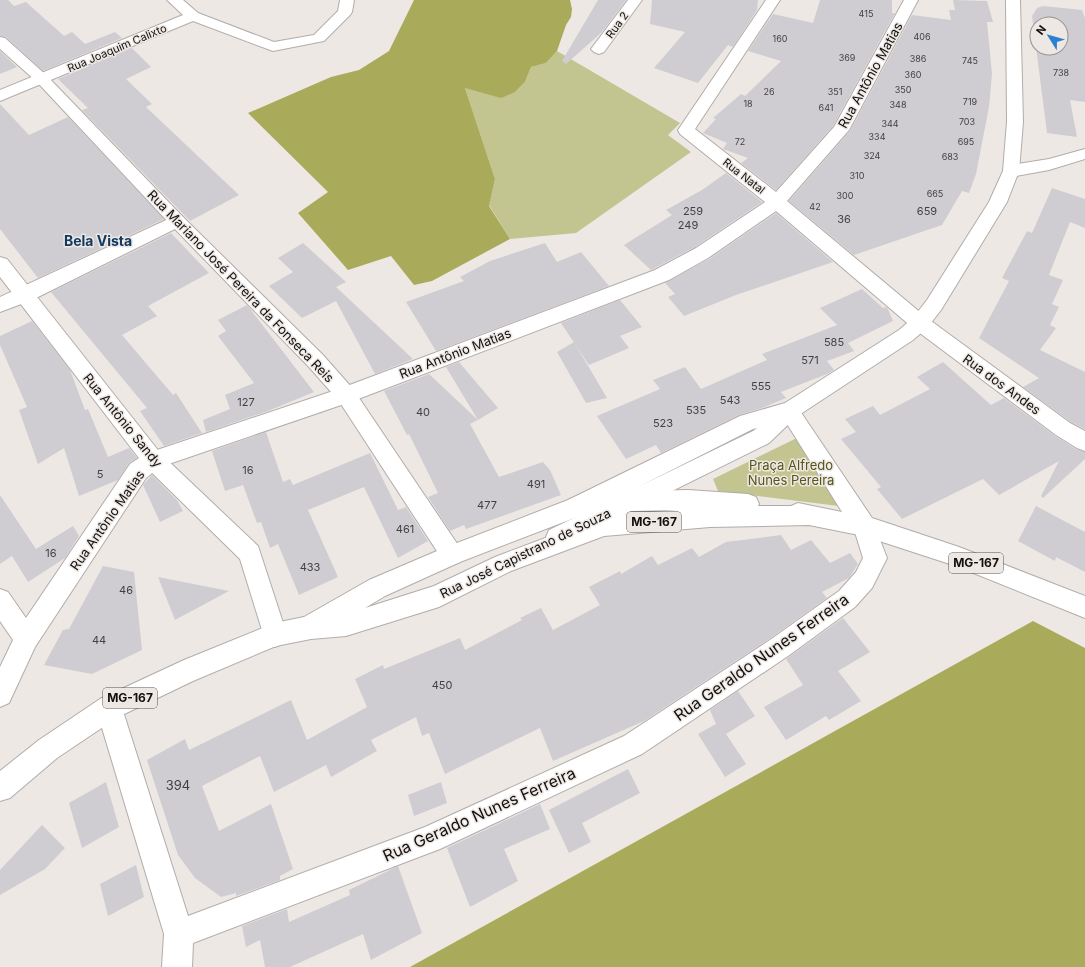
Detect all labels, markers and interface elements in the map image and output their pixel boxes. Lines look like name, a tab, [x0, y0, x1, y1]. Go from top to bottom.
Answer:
house number: 415	[859, 8, 873, 19]
street label: Rua 2	[603, 9, 631, 41]
north arrow	[1029, 16, 1069, 56]
street label: Rua Antônio Matias	[834, 19, 906, 131]
street label: Rua Joaquim Calixto	[65, 21, 169, 75]
text: N	[1033, 22, 1049, 38]
house number: 406	[913, 31, 931, 42]
house number: 160	[773, 33, 788, 44]
house number: 369	[839, 52, 856, 63]
house number: 386	[910, 53, 927, 64]
house number: 745	[962, 55, 978, 66]
house number: 738	[1053, 67, 1069, 78]
house number: 360	[905, 69, 922, 80]
house number: 350	[895, 84, 912, 95]
house number: 26	[763, 86, 775, 97]
house number: 351	[828, 86, 842, 97]
house number: 719	[963, 96, 978, 107]
house number: 18	[743, 98, 753, 109]
house number: 348	[890, 99, 907, 110]
house number: 641	[819, 102, 833, 113]
house number: 703	[959, 116, 976, 127]
house number: 344	[881, 118, 899, 129]
house number: 334	[869, 131, 886, 142]
house number: 72	[735, 136, 745, 147]
house number: 695	[958, 136, 974, 147]
house number: 324	[864, 150, 881, 161]
house number: 683	[942, 151, 959, 162]
street label: Rua Natal	[720, 155, 768, 197]
house number: 310	[850, 170, 865, 181]
street label: Rua Mariano José Pereira da Fonseca Reis	[144, 186, 338, 386]
house number: 665	[927, 188, 943, 199]
house number: 300	[837, 190, 854, 201]
house number: 42	[809, 201, 821, 212]
house number: 259	[683, 204, 703, 218]
house number: 659	[917, 204, 937, 218]
house number: 36	[837, 212, 851, 226]
house number: 249	[678, 218, 698, 232]
district label: Bela Vista	[64, 232, 132, 249]
street label: Rua Antônio Matias	[397, 324, 513, 382]
house number: 585	[824, 335, 844, 349]
street label: Rua dos Andes	[960, 350, 1044, 418]
house number: 571	[801, 353, 819, 367]
street label: Rua Antônio Sandy	[80, 370, 166, 470]
house number: 555	[751, 379, 771, 393]
house number: 543	[720, 393, 740, 407]
house number: 127	[237, 395, 255, 409]
house number: 535	[686, 403, 706, 417]
house number: 40	[416, 405, 430, 419]
house number: 523	[653, 416, 673, 430]
park label: Praça Alfredo Nunes Pereira	[748, 457, 834, 488]
house number: 16	[242, 463, 254, 477]
street label: Rua Antônio Matias	[66, 467, 148, 573]
house number: 5	[97, 467, 104, 481]
house number: 491	[527, 477, 545, 491]
house number: 477	[477, 498, 497, 512]
street label: Rua José Capistrano de Souza	[437, 505, 613, 601]
road number: MG-167	[627, 512, 681, 532]
house number: 461	[396, 522, 414, 536]
house number: 16	[45, 546, 57, 560]
road number: MG-167	[949, 553, 1003, 573]
house number: 433	[300, 560, 321, 574]
house number: 46	[119, 583, 133, 597]
street label: Rua Geraldo Nunes Ferreira	[670, 589, 852, 725]
house number: 44	[92, 633, 106, 647]
house number: 450	[432, 678, 452, 692]
road number: MG-167	[103, 688, 157, 708]
street label: Rua Geraldo Nunes Ferreira	[380, 762, 578, 866]
house number: 394	[166, 777, 190, 793]

